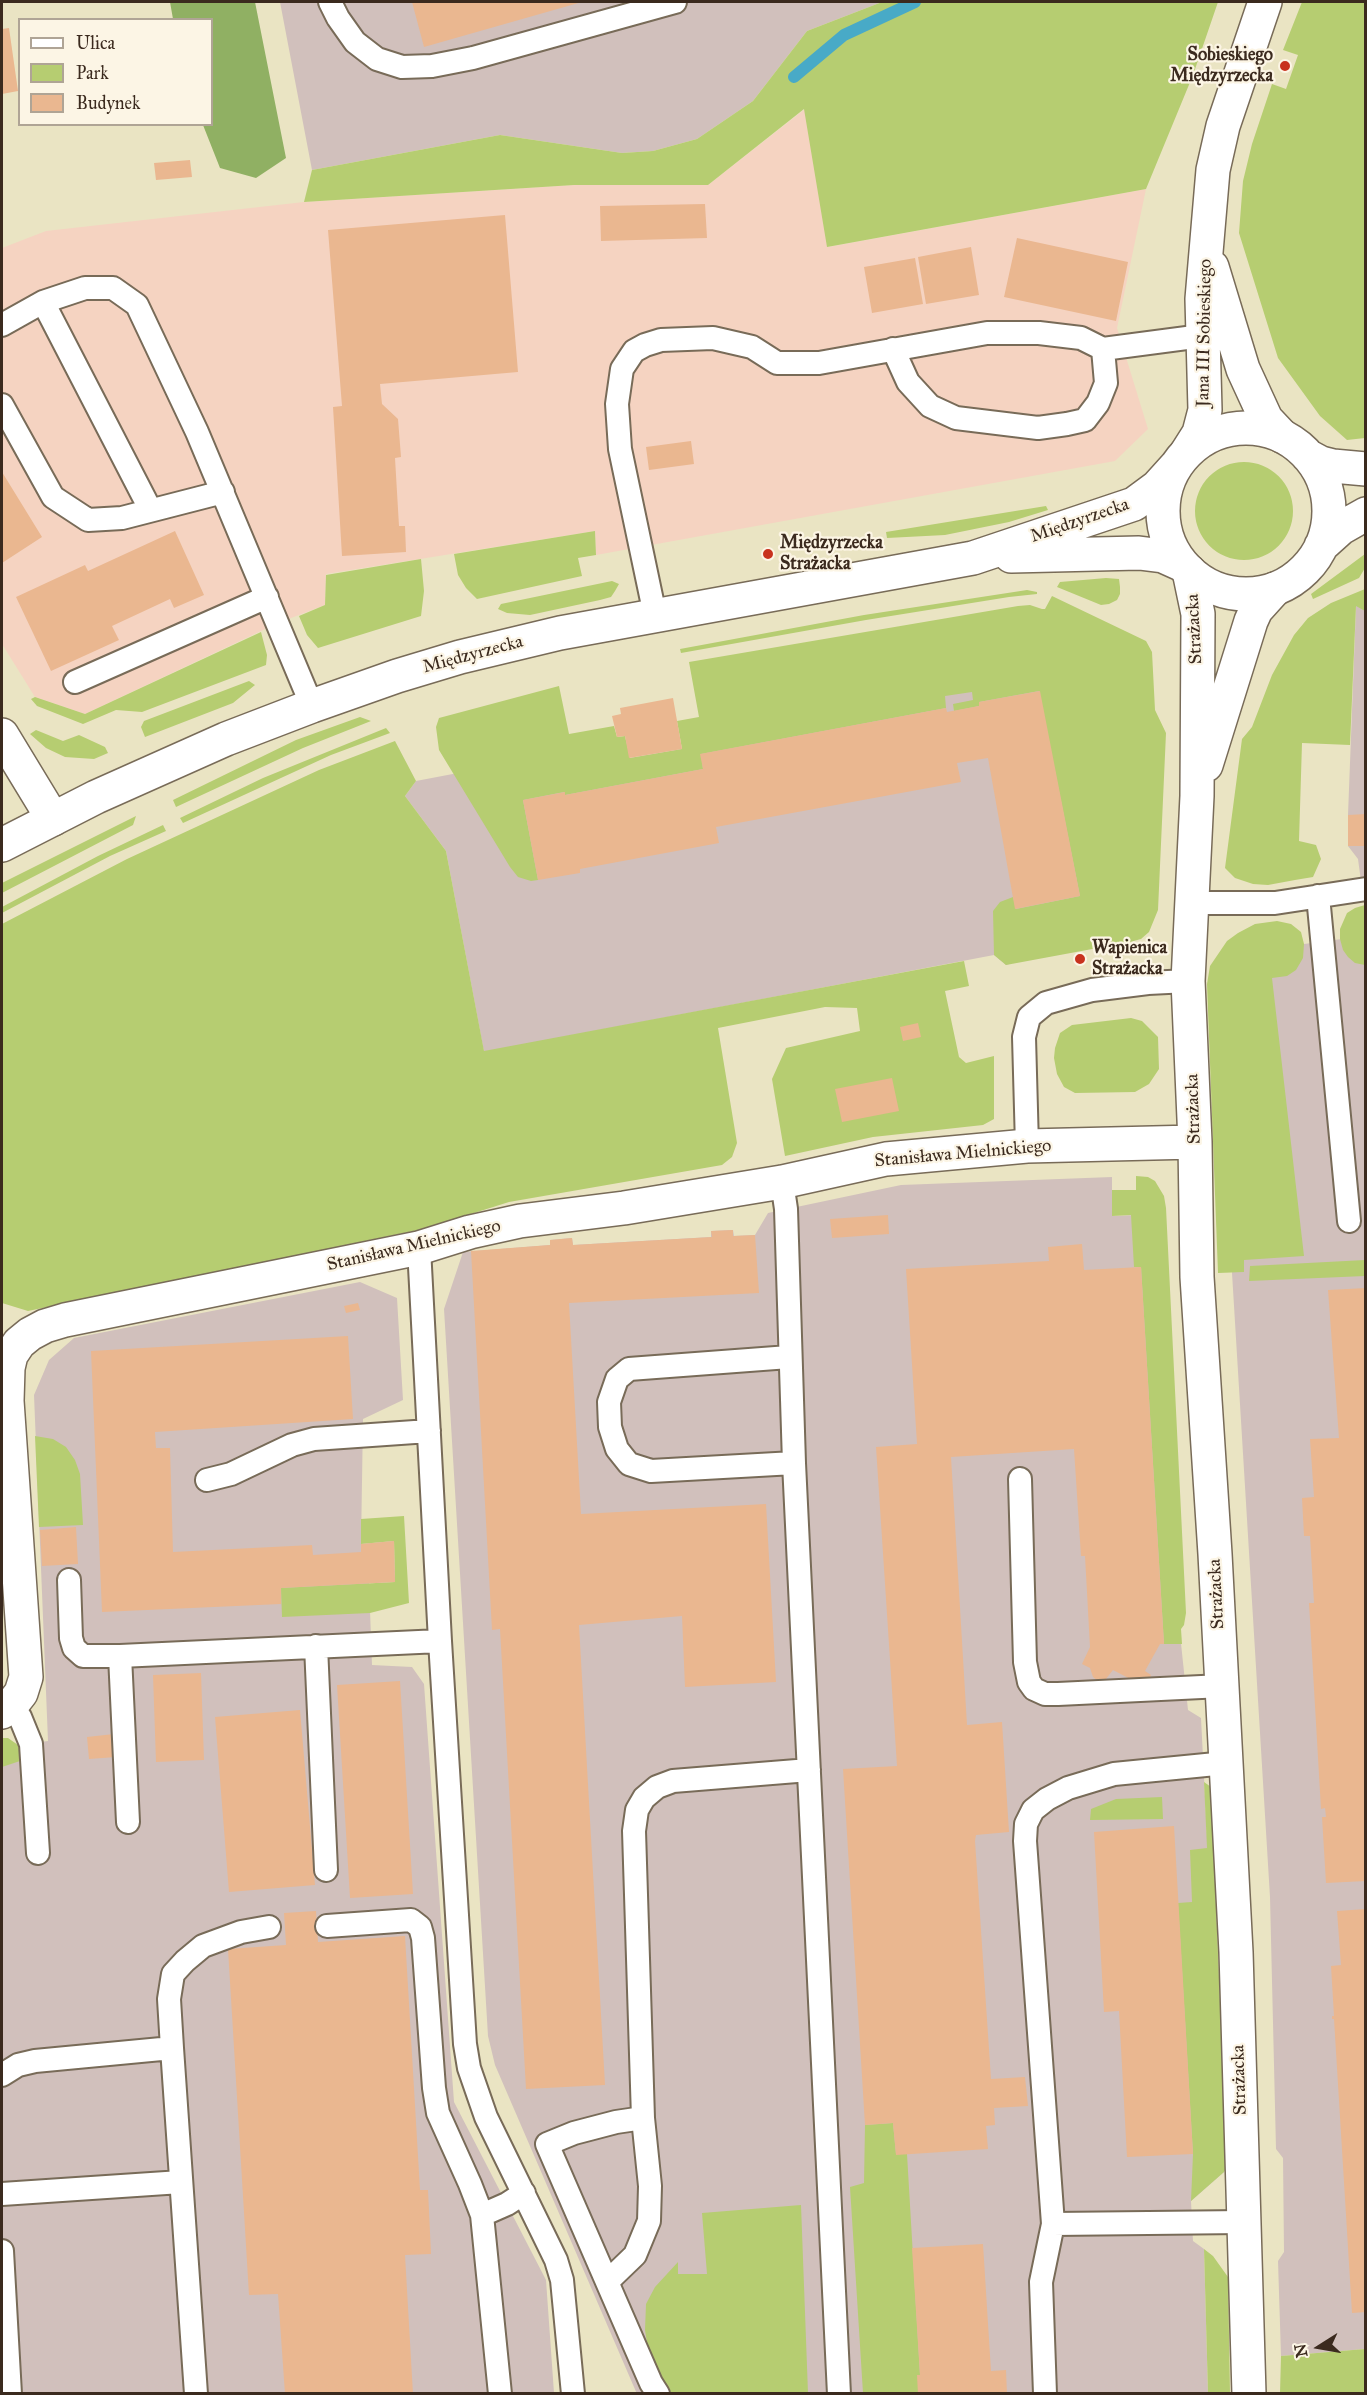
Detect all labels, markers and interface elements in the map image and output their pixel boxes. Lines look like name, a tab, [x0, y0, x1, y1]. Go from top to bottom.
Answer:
legend	[18, 18, 213, 126]
text: Ulica	[76, 32, 115, 54]
place label: Sobieskiego Międzyrzecka	[1170, 45, 1273, 88]
marker: Sobieskiego Międzyrzecka	[1278, 59, 1292, 73]
text: Park	[76, 62, 109, 84]
text: Budynek	[76, 92, 140, 114]
street label: Jana III Sobieskiego	[1193, 259, 1217, 407]
street label: Międzyrzecka	[1028, 494, 1132, 548]
place label: Międzyrzecka Strażacka	[780, 533, 883, 576]
marker: Międzyrzecka Strażacka	[761, 547, 775, 561]
street label: Strażacka	[1182, 593, 1208, 665]
street label: Międzyrzecka	[421, 631, 525, 679]
place label: Wapienica Strażacka	[1092, 938, 1167, 980]
marker: Wapienica Strażacka	[1073, 952, 1087, 966]
street label: Strażacka	[1182, 1073, 1206, 1145]
street label: Stanisława Mielnickiego	[874, 1136, 1052, 1172]
street label: Stanisława Mielnickiego	[325, 1216, 503, 1276]
street label: Strażacka	[1204, 1558, 1230, 1630]
street label: Strażacka	[1228, 2044, 1252, 2116]
north arrow	[1289, 2317, 1349, 2377]
text: N	[1290, 2342, 1311, 2359]

